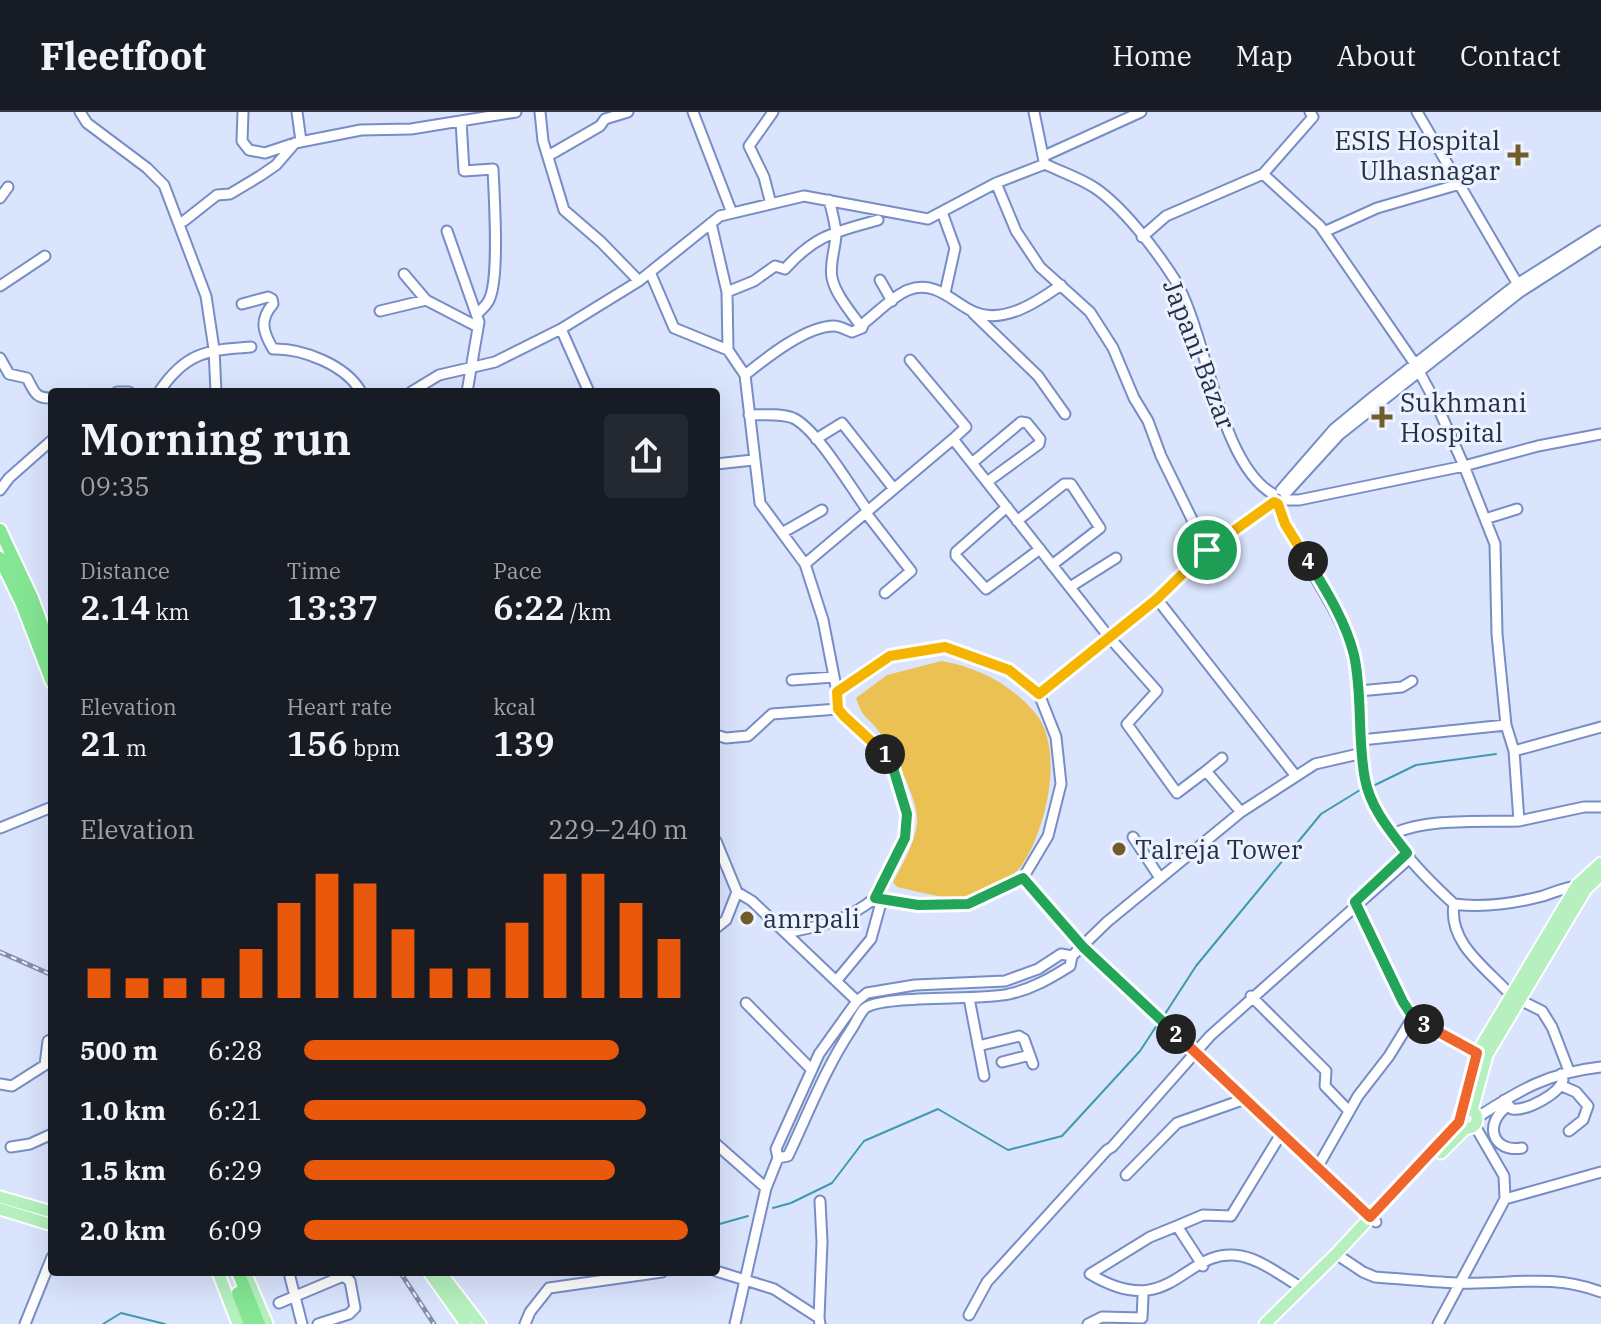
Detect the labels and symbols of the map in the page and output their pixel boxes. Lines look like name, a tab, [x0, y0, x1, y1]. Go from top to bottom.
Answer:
place label: ESIS Hospital Ulhasnagar	[1335, 123, 1500, 187]
marker: ESIS Hospital Ulhasnagar	[1507, 144, 1529, 166]
street label: Japani Bazar	[1156, 274, 1244, 434]
place label: Sukhmani Hospital	[1400, 385, 1527, 449]
marker: Sukhmani Hospital	[1371, 406, 1393, 428]
pin	[1173, 516, 1241, 584]
pin: 4	[1288, 541, 1328, 581]
pin: 1	[865, 734, 905, 774]
place label: Talreja Tower	[1135, 832, 1303, 866]
marker: Talreja Tower	[1110, 840, 1128, 858]
place label: amrpali	[763, 901, 860, 935]
marker: amrpali	[738, 909, 756, 927]
pin: 3	[1404, 1004, 1444, 1044]
pin: 2	[1156, 1014, 1196, 1054]

